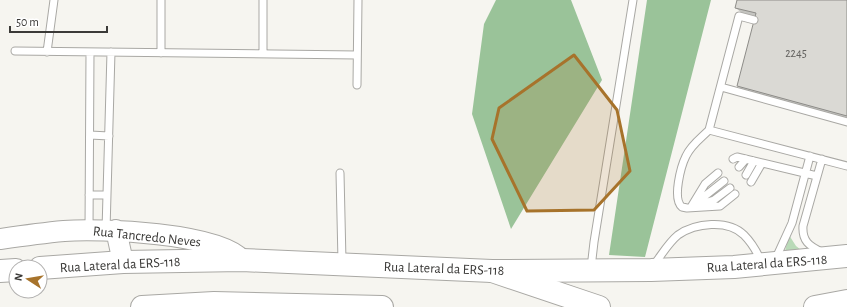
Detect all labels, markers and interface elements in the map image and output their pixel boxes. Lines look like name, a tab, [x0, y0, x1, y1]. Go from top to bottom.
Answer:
scale bar	[10, 8, 107, 34]
text: 50 m	[16, 16, 39, 28]
house number: 2245	[785, 47, 807, 59]
street label: Rua Tancredo Neves	[92, 224, 202, 250]
street label: Rua Lateral da ERS-118	[706, 253, 828, 275]
street label: Rua Lateral da ERS-118	[59, 255, 181, 275]
north arrow	[8, 259, 48, 299]
street label: Rua Lateral da ERS-118	[383, 260, 505, 278]
text: N	[13, 272, 25, 282]

